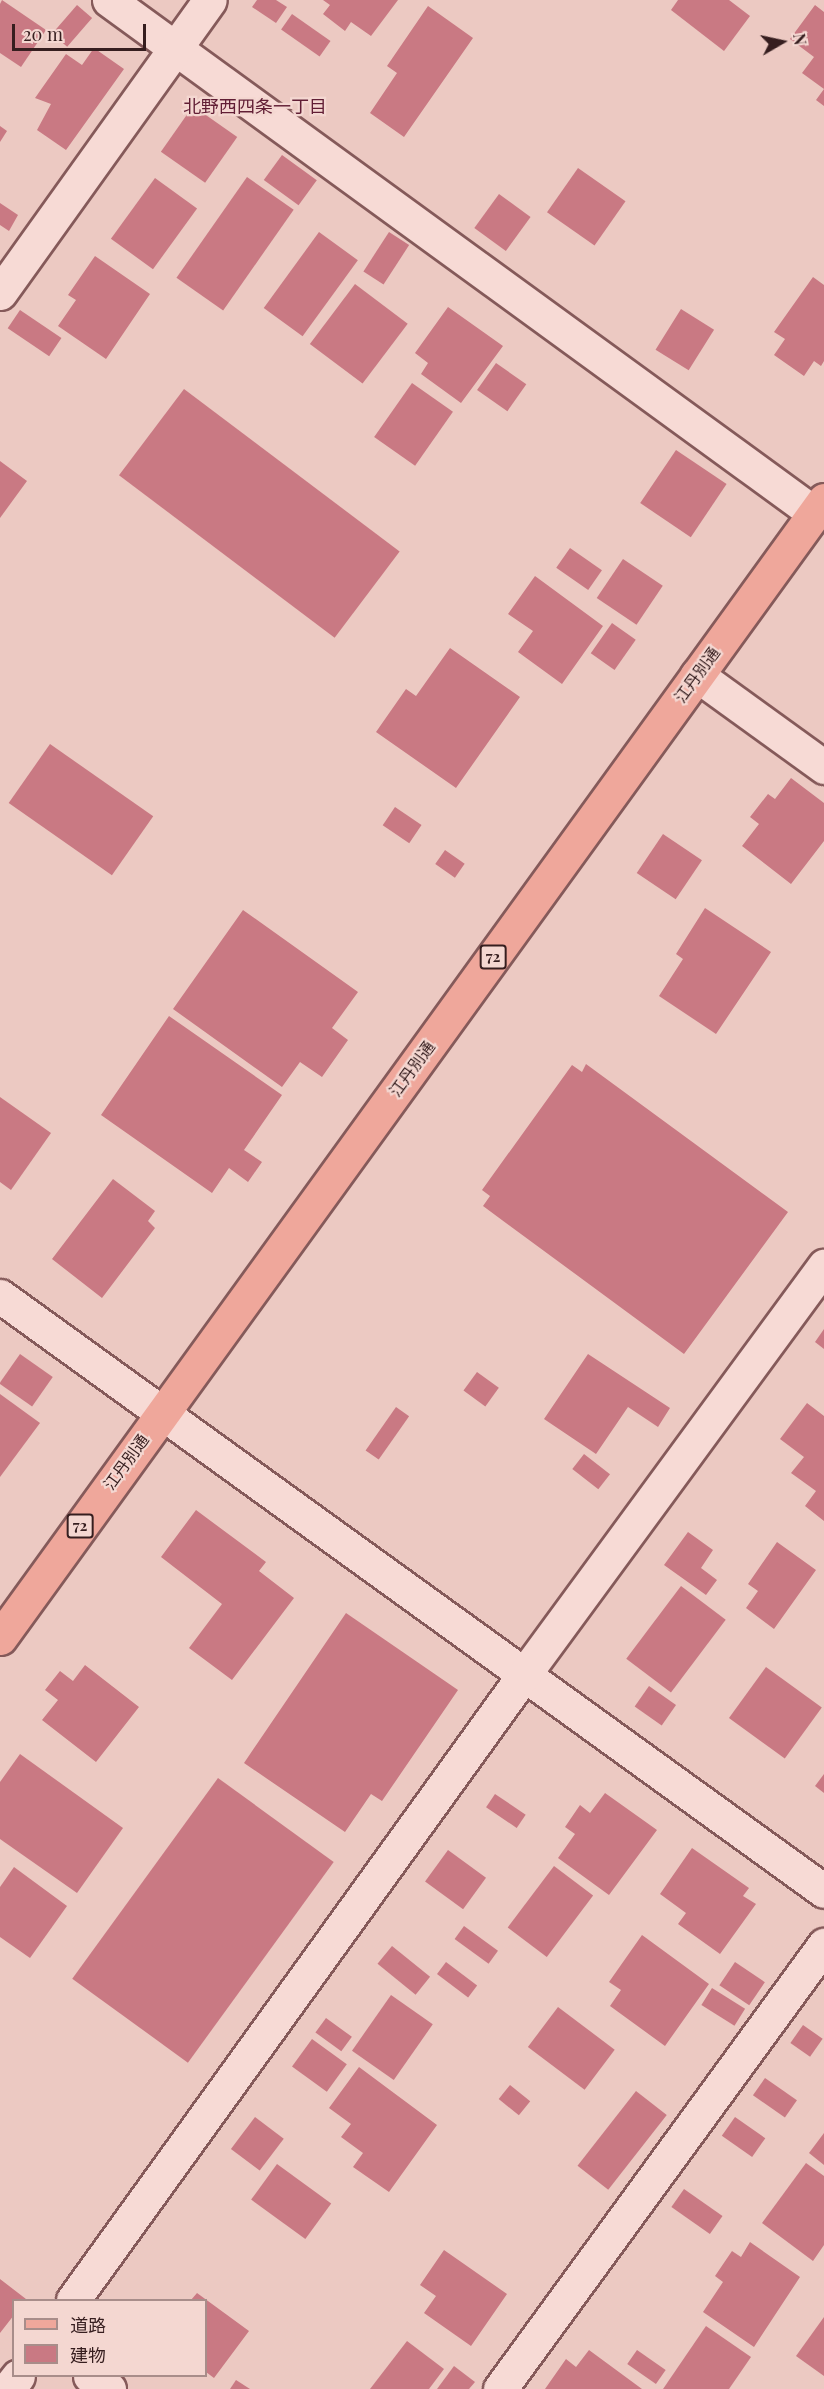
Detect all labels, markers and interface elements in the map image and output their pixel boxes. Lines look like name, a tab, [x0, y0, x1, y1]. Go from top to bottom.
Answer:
scale bar	[15, 12, 148, 50]
north arrow	[752, 12, 812, 72]
text: 20 m	[23, 22, 63, 46]
text: N	[789, 32, 812, 46]
district label: 北野西四条一丁目	[183, 95, 327, 117]
street label: 江丹別通	[670, 643, 724, 707]
road number: 72	[480, 945, 506, 969]
street label: 江丹別通	[385, 1037, 439, 1101]
street label: 江丹別通	[99, 1430, 153, 1494]
road number: 72	[66, 1514, 94, 1538]
legend	[12, 2299, 207, 2377]
text: 道路	[70, 2313, 106, 2337]
text: 建物	[70, 2343, 106, 2367]

